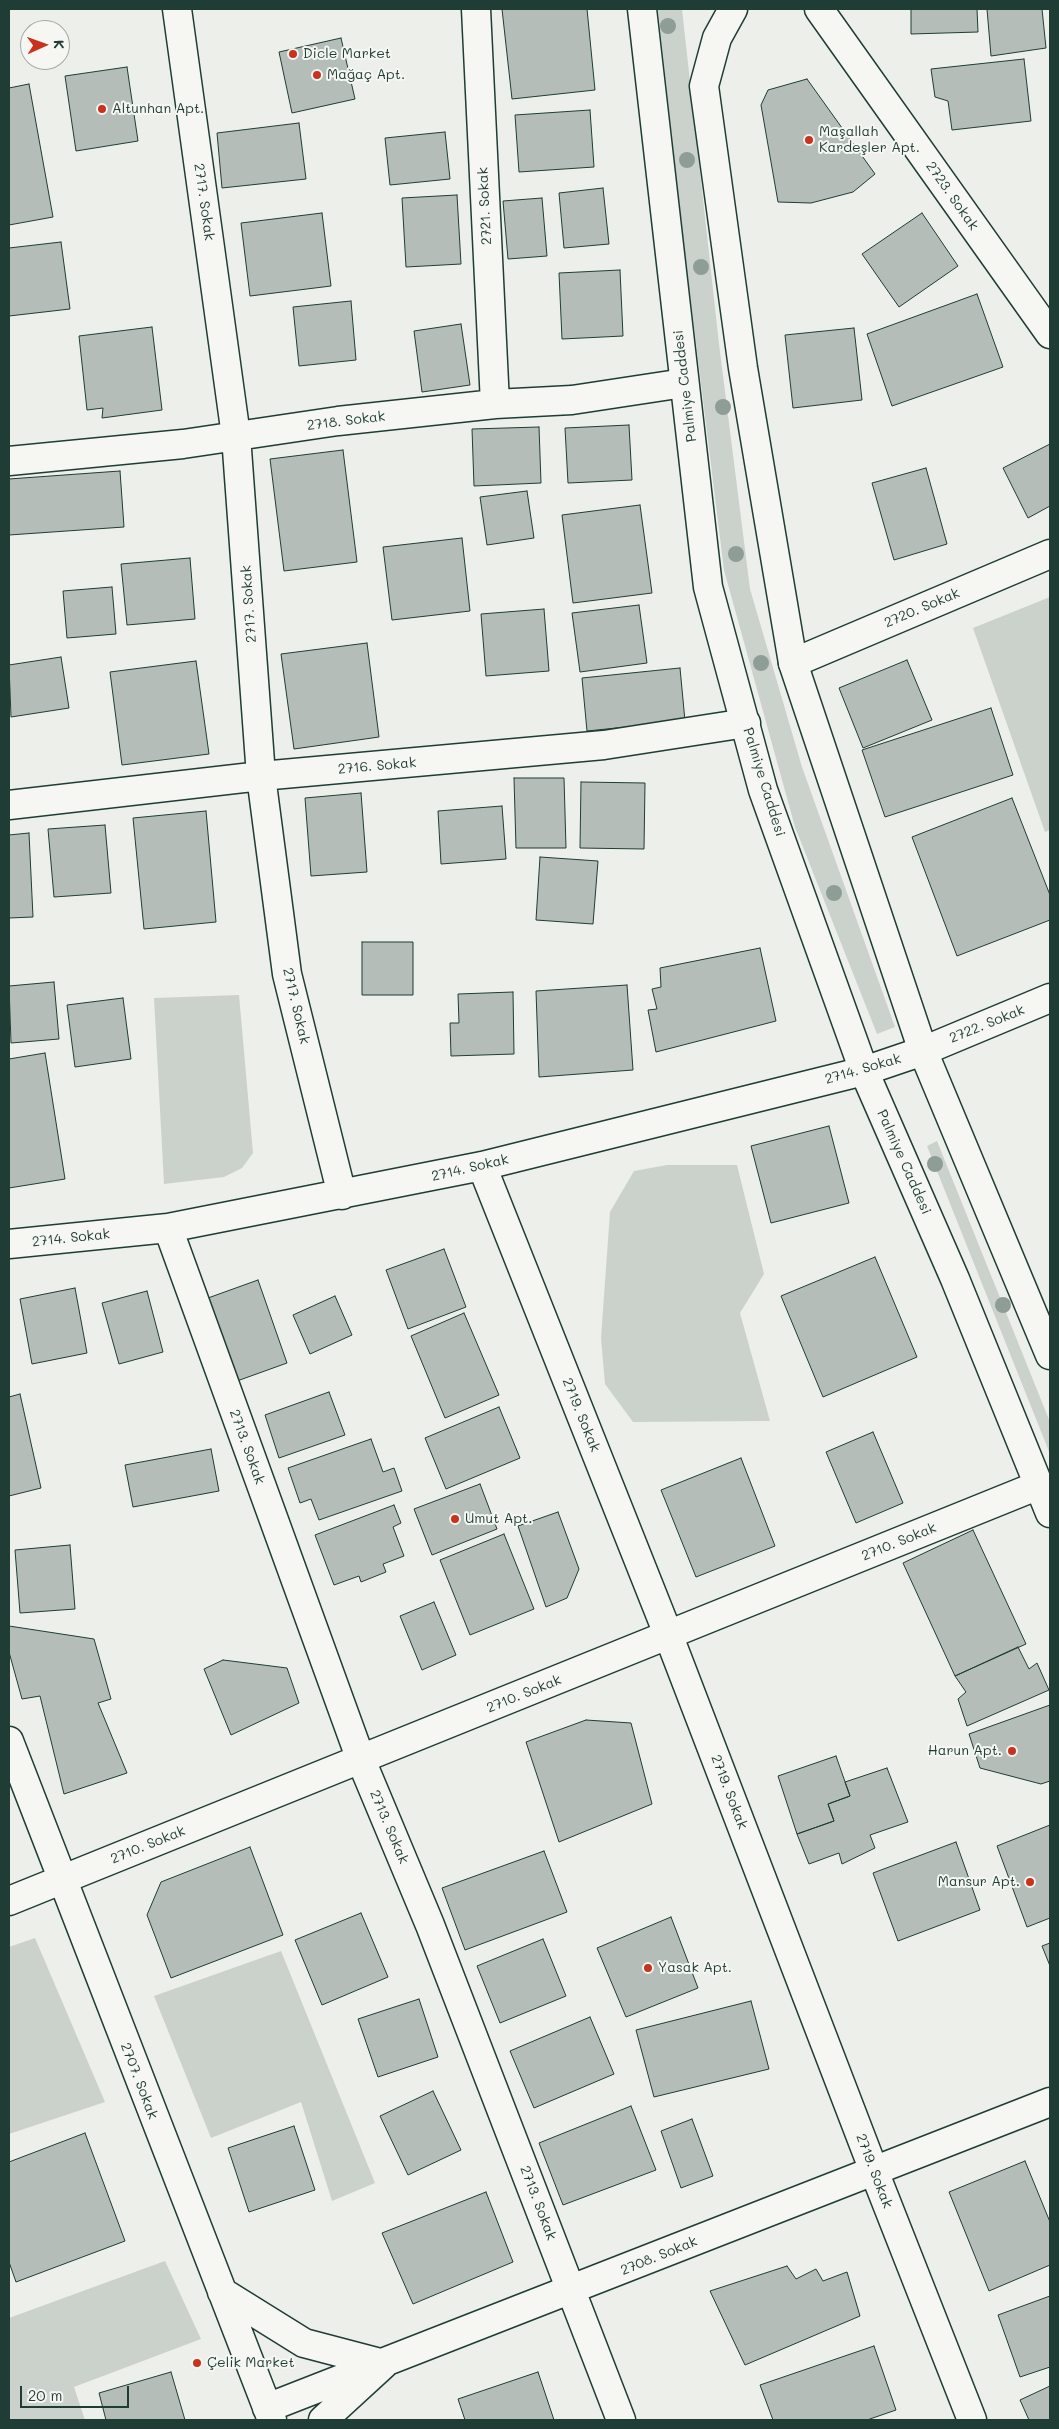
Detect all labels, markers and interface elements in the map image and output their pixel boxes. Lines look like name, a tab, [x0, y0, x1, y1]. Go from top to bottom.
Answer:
north arrow	[20, 20, 70, 70]
text: K	[50, 40, 69, 49]
place label: Dicle Market	[303, 46, 391, 62]
marker: Dicle Market	[287, 48, 299, 60]
place label: Mağaç Apt.	[327, 67, 405, 83]
marker: Mağaç Apt.	[311, 69, 323, 81]
place label: Altunhan Apt.	[112, 101, 204, 117]
marker: Altunhan Apt.	[96, 103, 108, 115]
place label: Maşallah Kardeşler Apt.	[819, 124, 920, 156]
marker: Maşallah Kardeşler Apt.	[803, 134, 815, 146]
street label: 2723. Sokak	[922, 158, 982, 234]
street label: 2717. Sokak	[190, 162, 218, 242]
street label: 2721. Sokak	[475, 167, 495, 245]
street label: Palmiye Caddesi	[670, 329, 700, 443]
street label: 2718. Sokak	[306, 408, 386, 434]
street label: 2717. Sokak	[238, 564, 260, 644]
street label: 2720. Sokak	[882, 585, 962, 631]
street label: Palmiye Caddesi	[739, 726, 789, 838]
street label: 2716. Sokak	[337, 754, 417, 778]
street label: 2717. Sokak	[279, 966, 313, 1046]
street label: 2722. Sokak	[947, 1001, 1027, 1047]
street label: 2714. Sokak	[823, 1050, 903, 1088]
street label: Palmiye Caddesi	[873, 1107, 935, 1217]
street label: 2714. Sokak	[430, 1151, 510, 1185]
street label: 2714. Sokak	[31, 1226, 111, 1250]
street label: 2719. Sokak	[559, 1375, 603, 1455]
street label: 2713. Sokak	[226, 1407, 268, 1487]
place label: Umut Apt.	[465, 1511, 532, 1527]
marker: Umut Apt.	[449, 1513, 461, 1525]
street label: 2710. Sokak	[859, 1519, 939, 1565]
street label: 2710. Sokak	[484, 1671, 564, 1717]
place label: Harun Apt.	[928, 1743, 1002, 1759]
marker: Harun Apt.	[1006, 1745, 1018, 1757]
street label: 2719. Sokak	[707, 1752, 751, 1832]
street label: 2713. Sokak	[366, 1788, 412, 1866]
street label: 2710. Sokak	[108, 1822, 188, 1868]
place label: Mansur Apt.	[938, 1874, 1020, 1890]
marker: Mansur Apt.	[1024, 1876, 1036, 1888]
place label: Yasak Apt.	[658, 1960, 732, 1976]
marker: Yasak Apt.	[642, 1962, 654, 1974]
street label: 2707. Sokak	[117, 2040, 161, 2122]
street label: 2719. Sokak	[852, 2131, 896, 2211]
street label: 2713. Sokak	[516, 2163, 560, 2243]
street label: 2708. Sokak	[618, 2233, 700, 2279]
place label: Çelik Market	[207, 2355, 295, 2371]
marker: Çelik Market	[191, 2357, 203, 2369]
scale bar	[22, 2376, 131, 2408]
text: 20 m	[28, 2385, 62, 2405]

